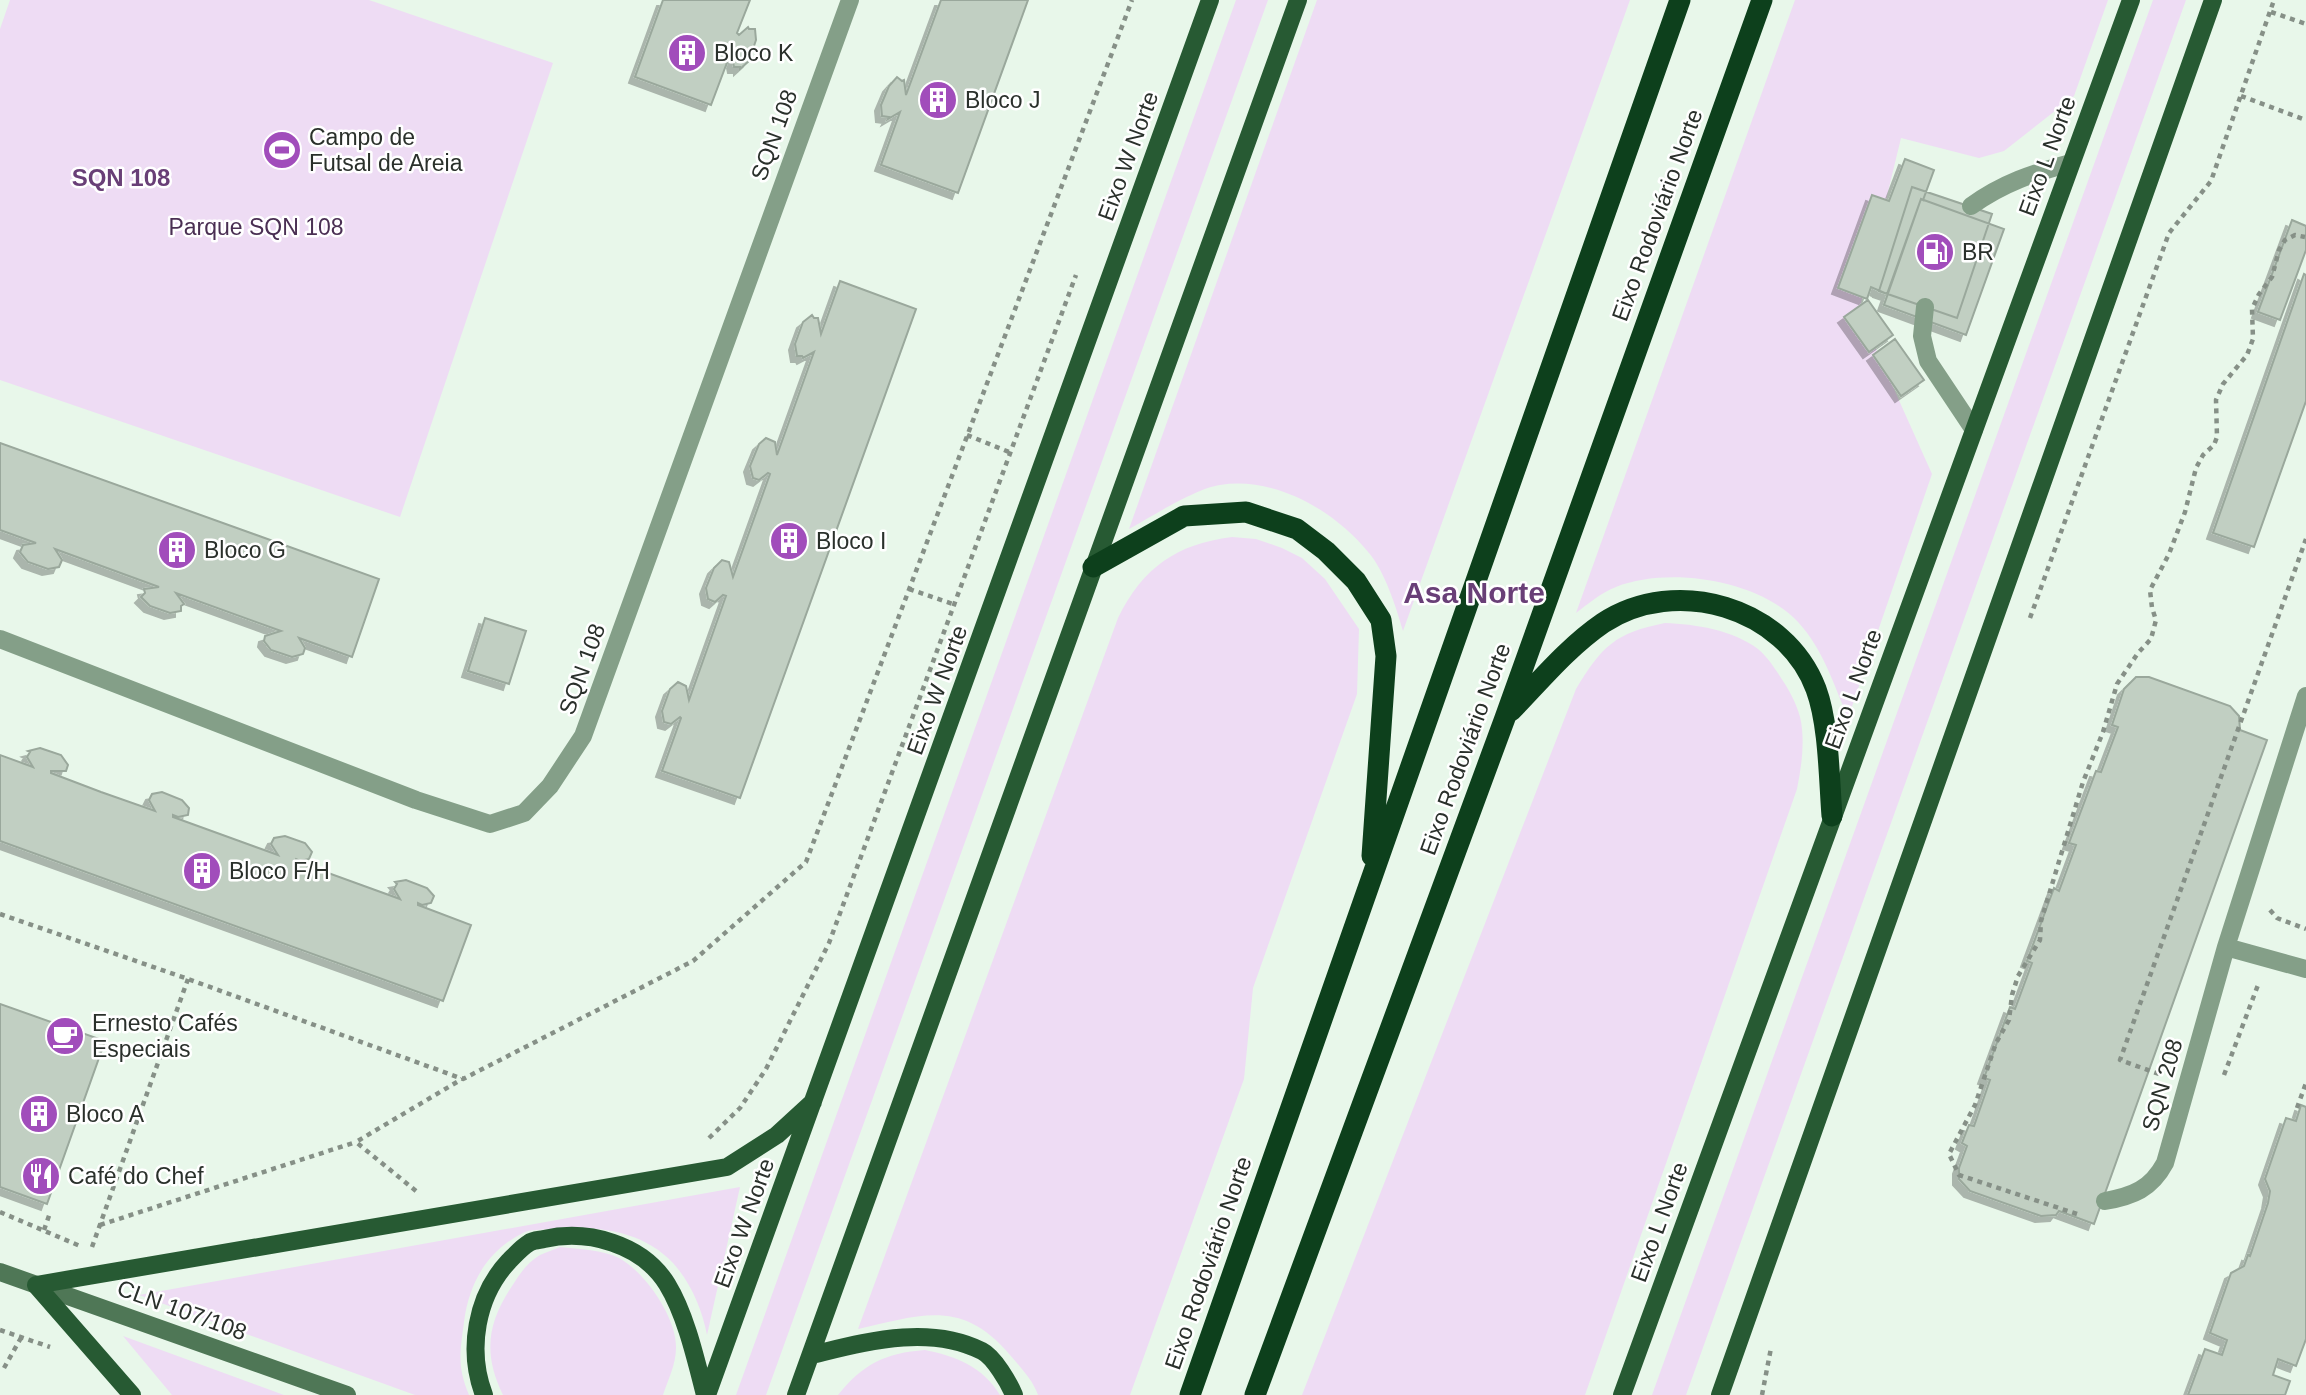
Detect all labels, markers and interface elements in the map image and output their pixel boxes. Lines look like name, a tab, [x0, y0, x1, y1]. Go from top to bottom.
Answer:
building icon: Bloco K	[666, 32, 708, 74]
place label: Bloco K	[714, 40, 794, 66]
building icon: Bloco J	[917, 79, 959, 121]
street label: SQN 108	[746, 86, 802, 184]
place label: Bloco J	[965, 87, 1040, 113]
street label: Eixo W Norte	[1093, 88, 1163, 224]
street label: Eixo L Norte	[2013, 92, 2081, 220]
street label: Eixo Rodoviário Norte	[1607, 105, 1707, 325]
place label: Campo de Futsal de Areia	[309, 124, 463, 176]
sports icon: Campo de Futsal de Areia	[261, 129, 303, 171]
district label: SQN 108	[72, 164, 170, 191]
park label: Parque SQN 108	[168, 214, 344, 240]
fuel station icon: BR	[1914, 231, 1956, 273]
place label: BR	[1962, 239, 1994, 265]
building icon: Bloco I	[768, 520, 810, 562]
place label: Bloco I	[816, 528, 886, 554]
building icon: Bloco G	[156, 529, 198, 571]
place label: Bloco G	[204, 537, 286, 563]
district label: Asa Norte	[1403, 576, 1545, 609]
street label: SQN 108	[554, 620, 610, 718]
street label: Eixo W Norte	[902, 622, 972, 758]
street label: Eixo L Norte	[1819, 625, 1887, 753]
street label: Eixo Rodoviário Norte	[1415, 639, 1515, 859]
building icon: Bloco F/H	[181, 850, 223, 892]
place label: Bloco F/H	[229, 858, 330, 884]
place label: Ernesto Cafés Especiais	[92, 1010, 238, 1062]
cafe icon: Ernesto Cafés Especiais	[44, 1015, 86, 1057]
street label: SQN 208	[2136, 1036, 2188, 1134]
building icon: Bloco A	[18, 1093, 60, 1135]
place label: Bloco A	[66, 1101, 145, 1127]
street label: Eixo Rodoviário Norte	[1159, 1153, 1257, 1373]
restaurant icon: Café do Chef	[20, 1155, 62, 1197]
street label: Eixo W Norte	[709, 1155, 779, 1291]
street label: Eixo L Norte	[1625, 1158, 1693, 1286]
place label: Café do Chef	[68, 1163, 204, 1189]
street label: CLN 107/108	[114, 1275, 250, 1345]

